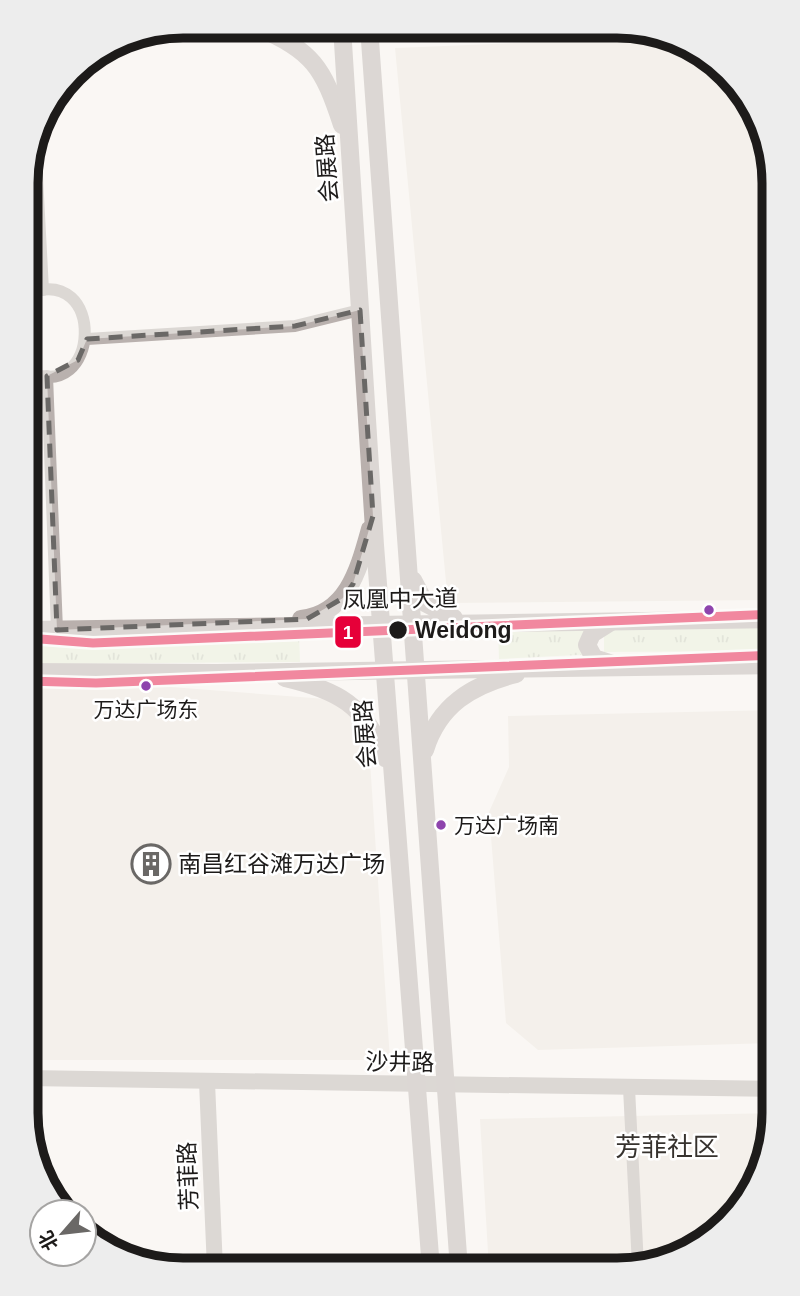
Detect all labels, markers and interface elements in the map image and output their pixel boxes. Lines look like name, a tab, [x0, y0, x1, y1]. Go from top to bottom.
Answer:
street label: 会展路	[312, 133, 342, 203]
street label: 凤凰中大道	[342, 585, 458, 613]
unlabelled marker	[702, 603, 716, 617]
line badge: 1	[334, 615, 362, 649]
place label: Weidong	[415, 617, 512, 643]
marker: Weidong	[387, 619, 409, 641]
text: 1	[343, 622, 354, 643]
marker: 万达广场东	[139, 679, 153, 693]
place label: 万达广场东	[94, 698, 199, 721]
street label: 会展路	[350, 699, 380, 769]
place label: 万达广场南	[454, 814, 559, 837]
marker: 万达广场南	[434, 818, 448, 832]
building icon: 南昌红谷滩万达广场	[130, 843, 172, 885]
place label: 南昌红谷滩万达广场	[178, 851, 385, 877]
street label: 沙井路	[365, 1048, 435, 1076]
district label: 芳菲社区	[615, 1132, 719, 1162]
street label: 芳菲路	[174, 1141, 202, 1211]
north arrow	[28, 1198, 98, 1268]
text: 北	[35, 1227, 62, 1254]

